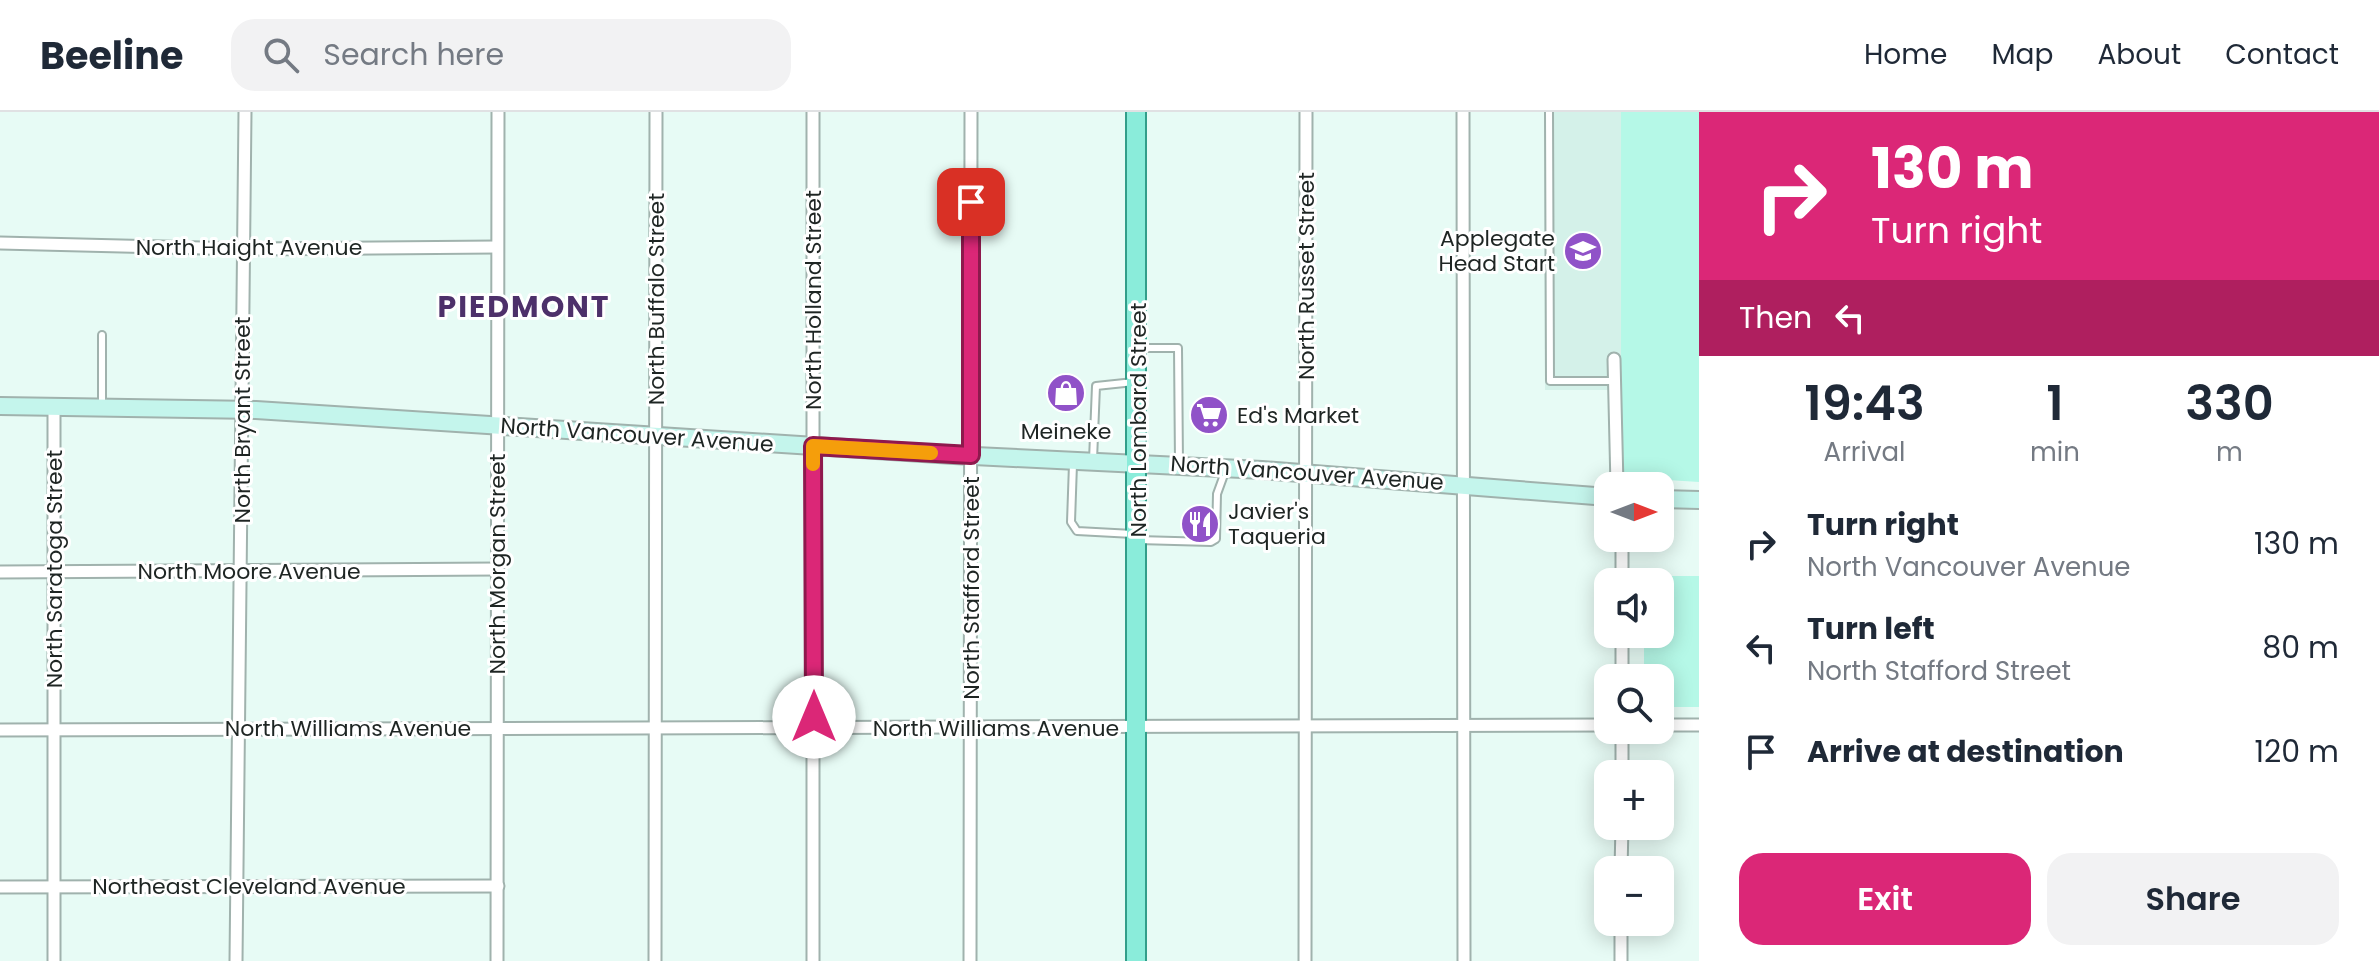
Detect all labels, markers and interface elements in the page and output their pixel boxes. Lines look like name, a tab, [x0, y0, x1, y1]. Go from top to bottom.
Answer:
search box	[231, 19, 791, 91]
text: Beeline	[40, 29, 183, 82]
icon: search	[259, 33, 303, 77]
text: Search here	[323, 33, 504, 76]
text: Home	[1864, 35, 1947, 74]
text: Map	[1991, 35, 2053, 74]
text: About	[2097, 35, 2181, 74]
text: Contact	[2225, 35, 2339, 74]
text: 130 m	[1871, 129, 2034, 208]
icon: right	[1739, 144, 1843, 248]
pin	[937, 168, 1005, 236]
street label: North Russet Street	[1291, 172, 1322, 380]
icon: arrive	[949, 180, 993, 224]
street label: North Holland Street	[798, 190, 829, 410]
street label: North Buffalo Street	[641, 193, 672, 405]
text: Turn right	[1871, 205, 2042, 256]
place label: Applegate Head Start	[1439, 223, 1555, 279]
school or university icon: Applegate Head Start	[1562, 230, 1604, 272]
street label: North Haight Avenue	[136, 232, 362, 263]
district label: PIEDMONT	[437, 285, 611, 328]
text: Then	[1739, 296, 1812, 339]
icon: left	[1828, 296, 1872, 340]
street label: North Lombard Street	[1123, 302, 1154, 538]
street label: North Bryant Street	[227, 316, 258, 524]
text: 19:43	[1804, 370, 1925, 437]
text: 1	[2046, 370, 2064, 437]
text: 330	[2185, 370, 2274, 437]
shop icon: Meineke	[1045, 372, 1087, 414]
supermarket icon: Ed's Market	[1188, 394, 1230, 436]
place label: Ed's Market	[1237, 400, 1359, 431]
street label: North Vancouver Avenue	[499, 410, 775, 460]
place label: Meineke	[1021, 416, 1111, 447]
text: Arrival	[1824, 434, 1905, 470]
text: min	[2030, 434, 2080, 470]
text: m	[2216, 434, 2243, 470]
street label: North Vancouver Avenue	[1169, 448, 1445, 498]
street label: North Saratoga Street	[39, 450, 70, 688]
street label: North Morgan Street	[482, 453, 513, 675]
north arrow	[1594, 472, 1674, 552]
map controls	[1594, 472, 1674, 936]
street label: North Stafford Street	[956, 476, 987, 700]
place label: Javier's Taqueria	[1228, 496, 1326, 552]
restaurant icon: Javier's Taqueria	[1179, 503, 1221, 545]
text: Turn right	[1807, 503, 1959, 546]
icon: right	[1739, 522, 1783, 566]
text: 130 m	[2254, 522, 2339, 565]
text: North Vancouver Avenue	[1807, 549, 2131, 585]
street label: North Moore Avenue	[137, 556, 361, 587]
button: sound	[1594, 568, 1674, 648]
text: Turn left	[1807, 607, 1935, 650]
icon: left	[1739, 626, 1783, 670]
text: 80 m	[2262, 626, 2339, 669]
text: North Stafford Street	[1807, 653, 2071, 689]
button: search	[1594, 664, 1674, 744]
position arrow	[772, 675, 856, 759]
street label: North Williams Avenue	[225, 713, 471, 744]
street label: North Williams Avenue	[873, 713, 1119, 744]
icon: arrive	[1739, 730, 1783, 774]
text: Arrive at destination	[1807, 730, 2124, 773]
text: 120 m	[2254, 730, 2339, 773]
button: +	[1594, 760, 1674, 840]
button: Exit	[1739, 853, 2031, 945]
button: Share	[2047, 853, 2339, 945]
button: −	[1594, 856, 1674, 936]
street label: Northeast Cleveland Avenue	[92, 871, 406, 902]

